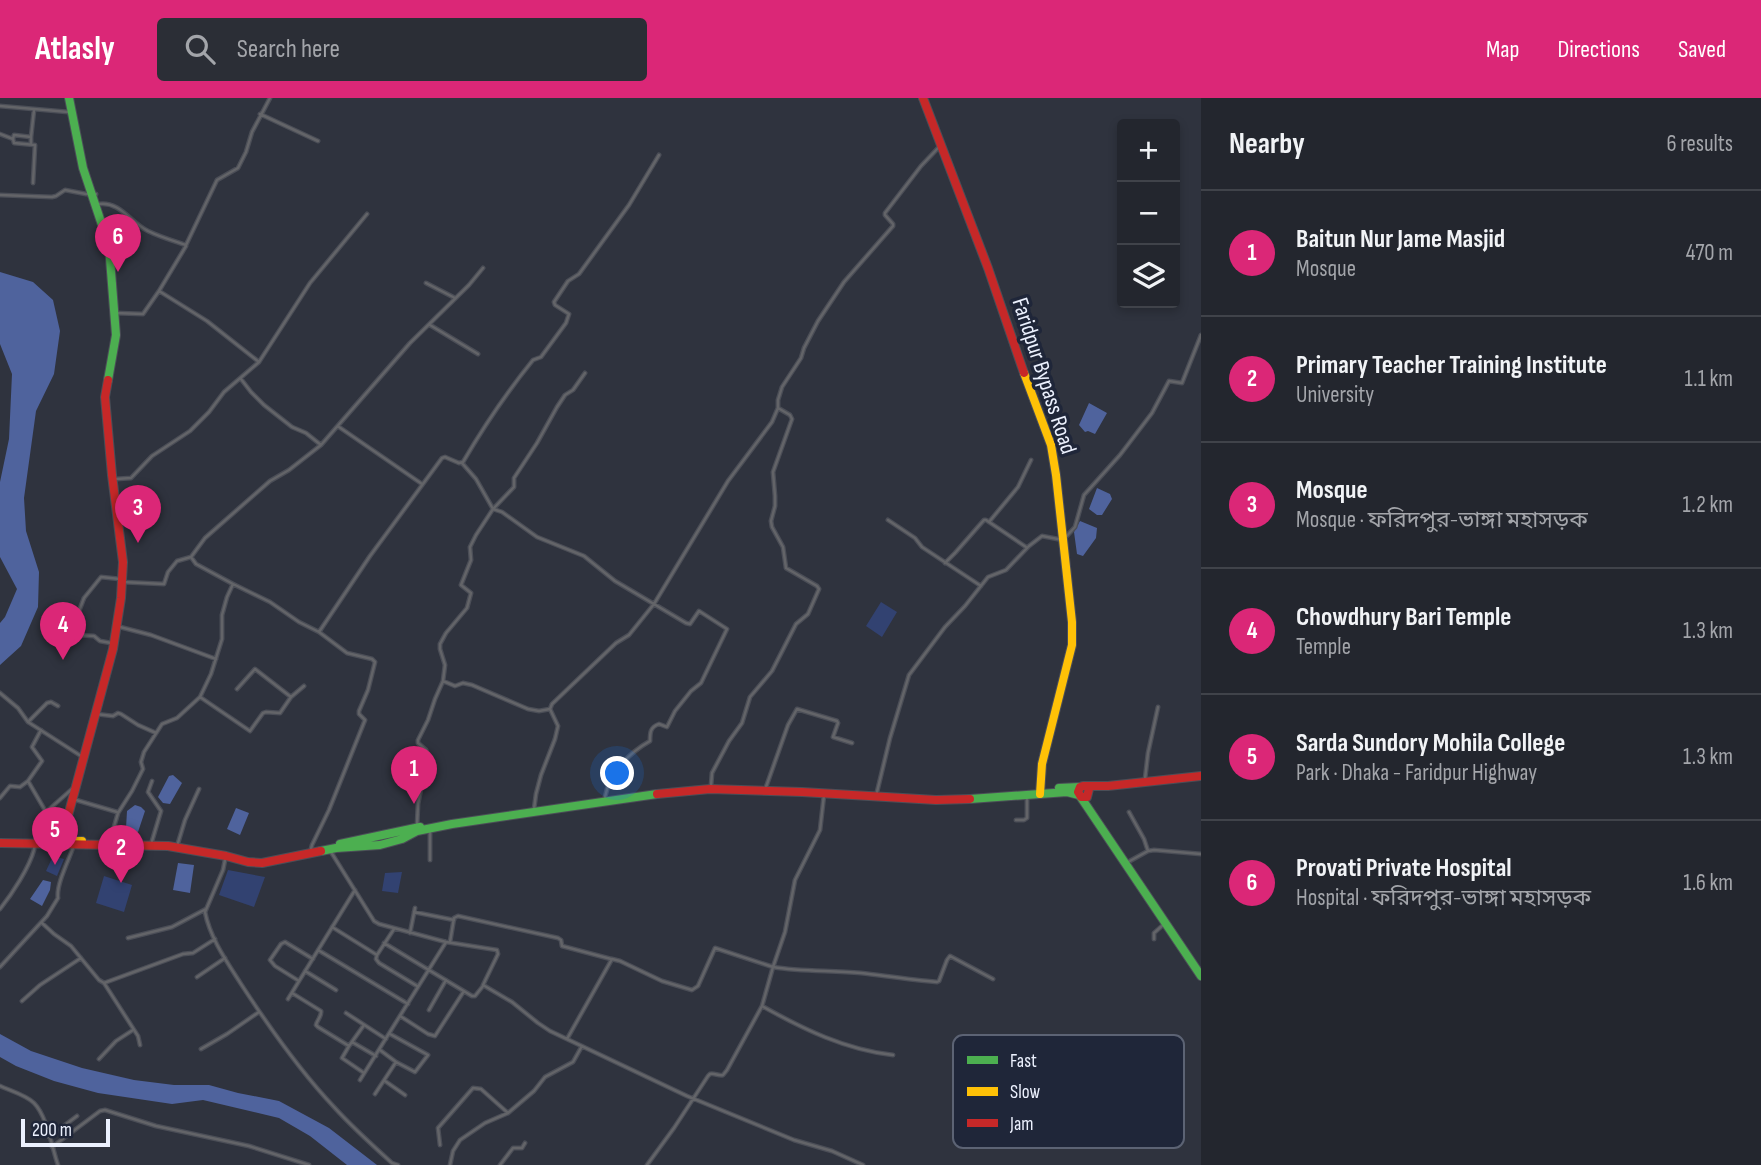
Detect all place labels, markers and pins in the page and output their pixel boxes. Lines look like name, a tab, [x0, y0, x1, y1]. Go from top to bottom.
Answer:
pin: 6	[95, 214, 141, 272]
pin: 3	[115, 485, 161, 543]
pin: 4	[40, 602, 86, 660]
pin: 1	[391, 746, 437, 804]
pin: 5	[32, 807, 78, 865]
pin: 2	[98, 825, 144, 883]

